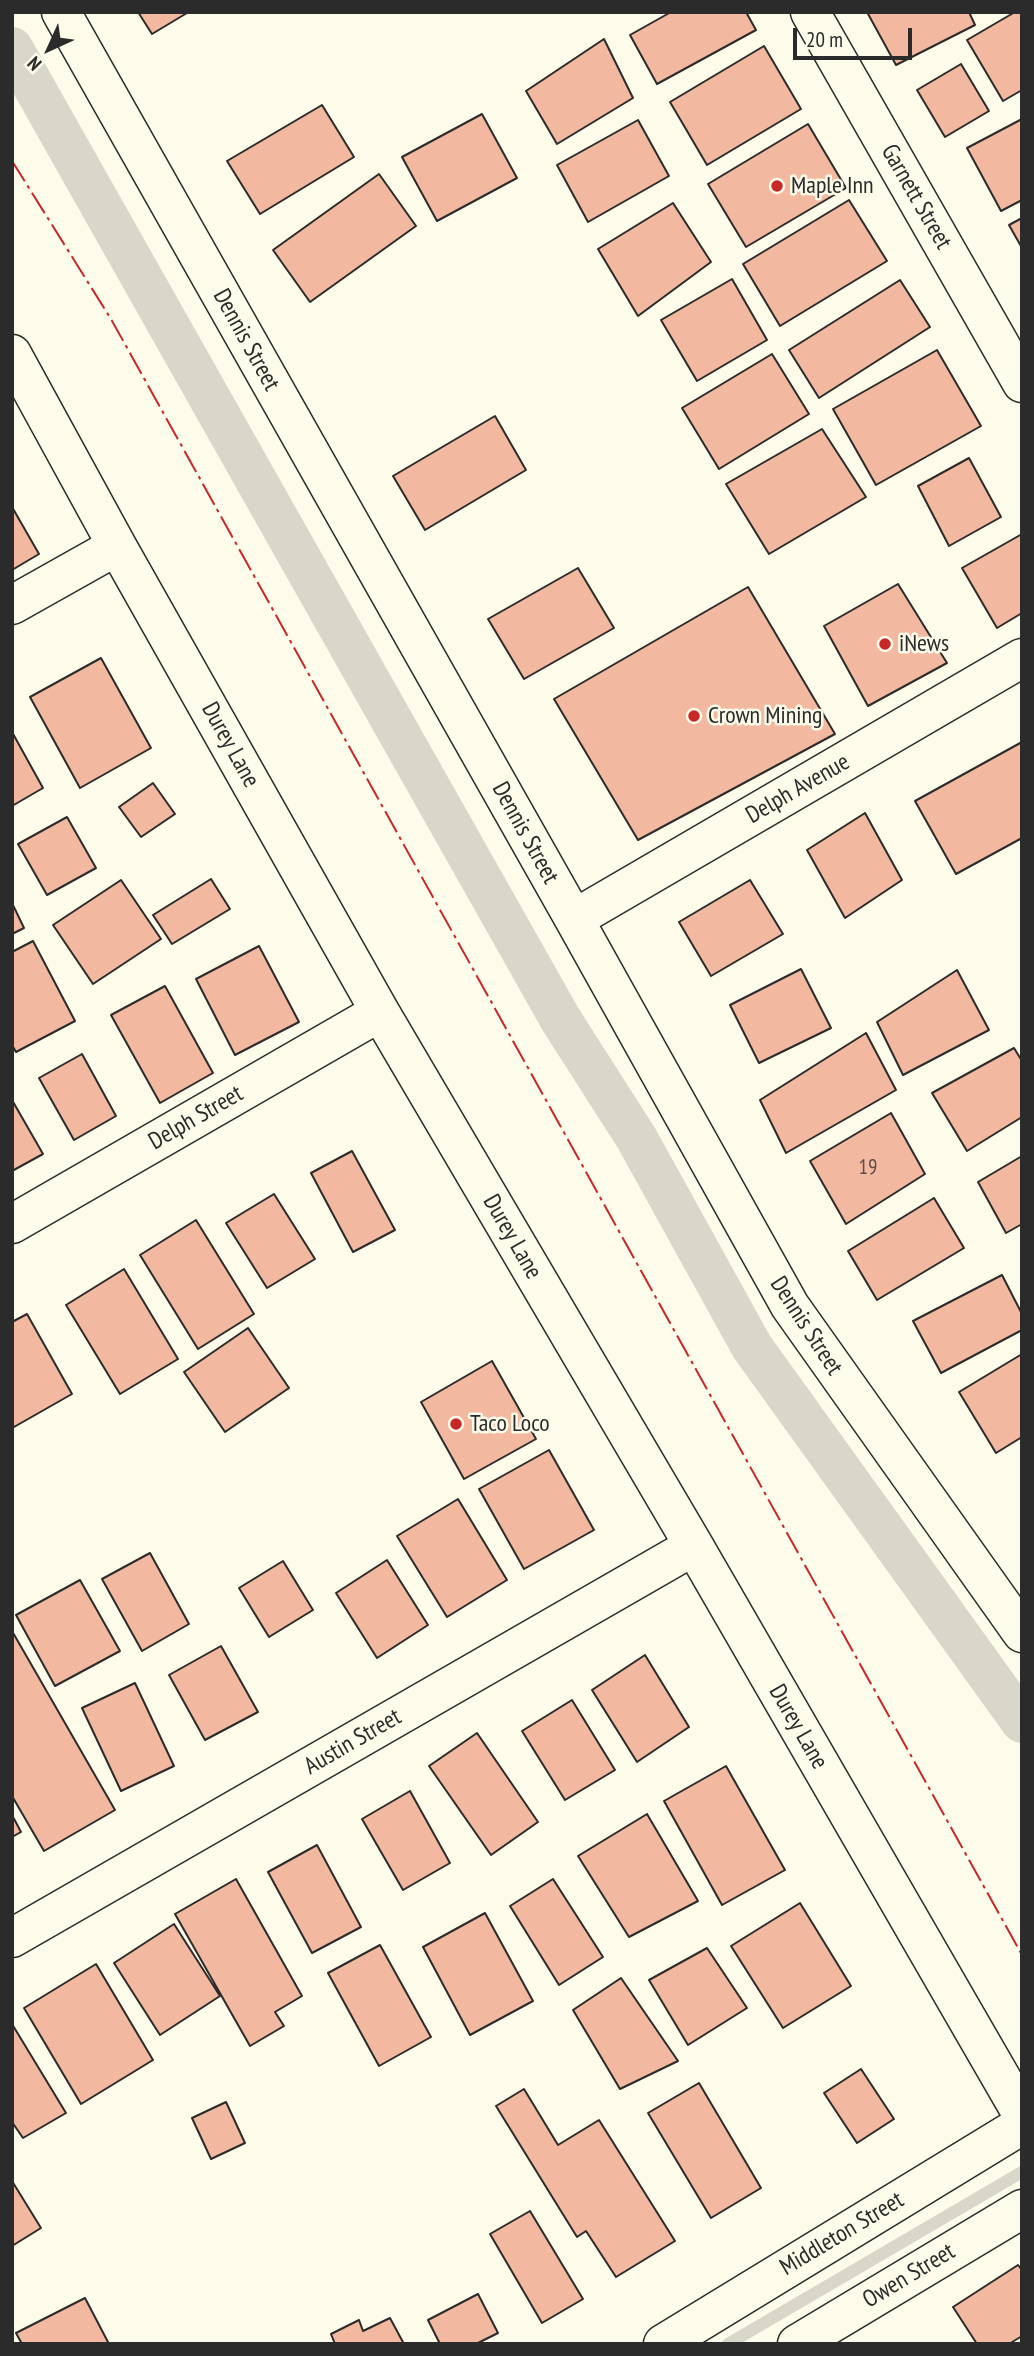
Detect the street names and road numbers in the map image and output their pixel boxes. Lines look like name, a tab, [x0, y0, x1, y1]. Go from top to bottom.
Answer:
street label: Garnett Street	[874, 139, 958, 255]
street label: Dennis Street	[206, 284, 286, 396]
street label: Durey Lane	[195, 697, 265, 793]
street label: Delph Avenue	[741, 748, 855, 830]
street label: Dennis Street	[485, 777, 565, 889]
street label: Delph Street	[144, 1080, 248, 1156]
street label: Durey Lane	[476, 1190, 548, 1284]
street label: Dennis Street	[764, 1271, 848, 1381]
street label: Durey Lane	[762, 1680, 834, 1774]
street label: Austin Street	[299, 1703, 407, 1781]
street label: Middleton Street	[775, 2186, 909, 2282]
street label: Owen Street	[858, 2237, 960, 2315]

